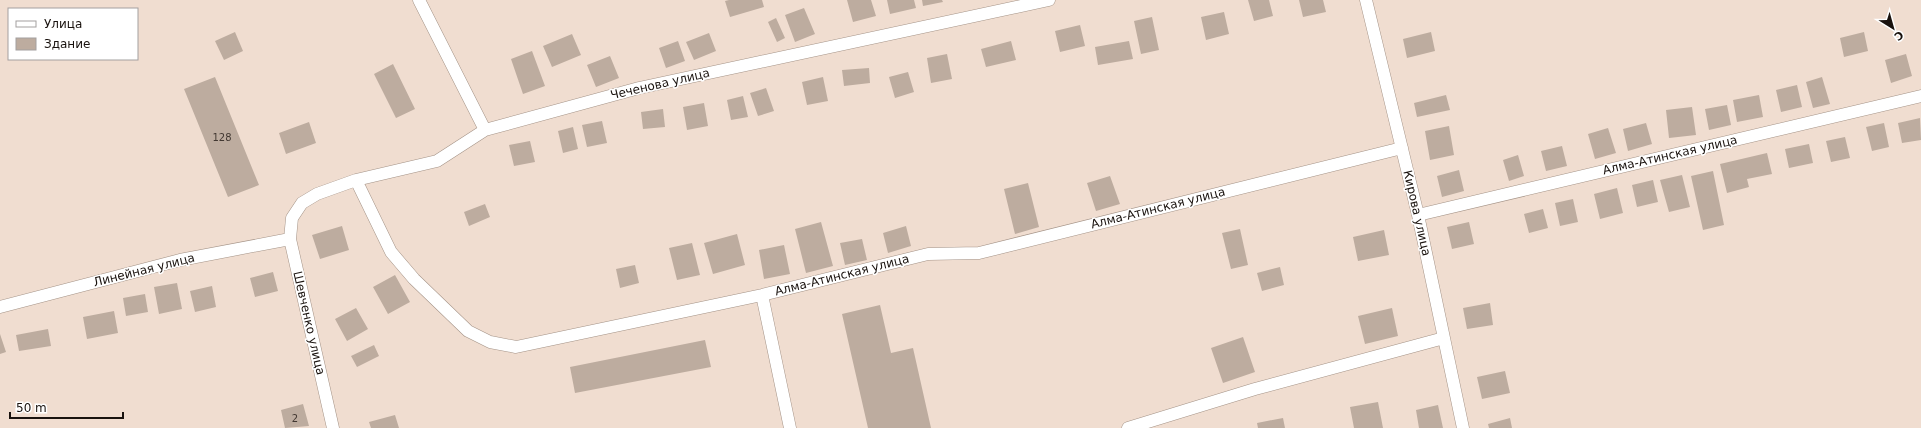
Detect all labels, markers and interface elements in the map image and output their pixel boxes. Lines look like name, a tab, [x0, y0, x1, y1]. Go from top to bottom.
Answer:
legend	[8, 8, 138, 60]
north arrow	[1873, 8, 1913, 48]
text: Улица	[44, 17, 82, 31]
text: С	[1892, 28, 1906, 43]
text: Здание	[44, 37, 90, 51]
street label: Чеченова улица	[609, 66, 711, 102]
house number: 128	[212, 132, 232, 143]
street label: Алма-Атинская улица	[1601, 133, 1739, 177]
street label: Кирова улица	[1400, 169, 1434, 257]
street label: Алма-Атинская улица	[1089, 185, 1227, 231]
street label: Линейная улица	[92, 251, 196, 289]
street label: Алма-Атинская улица	[773, 252, 911, 298]
street label: Шевченко улица	[290, 270, 328, 376]
scale bar	[10, 394, 123, 420]
text: 50 m	[16, 401, 47, 415]
house number: 2	[292, 413, 298, 424]

